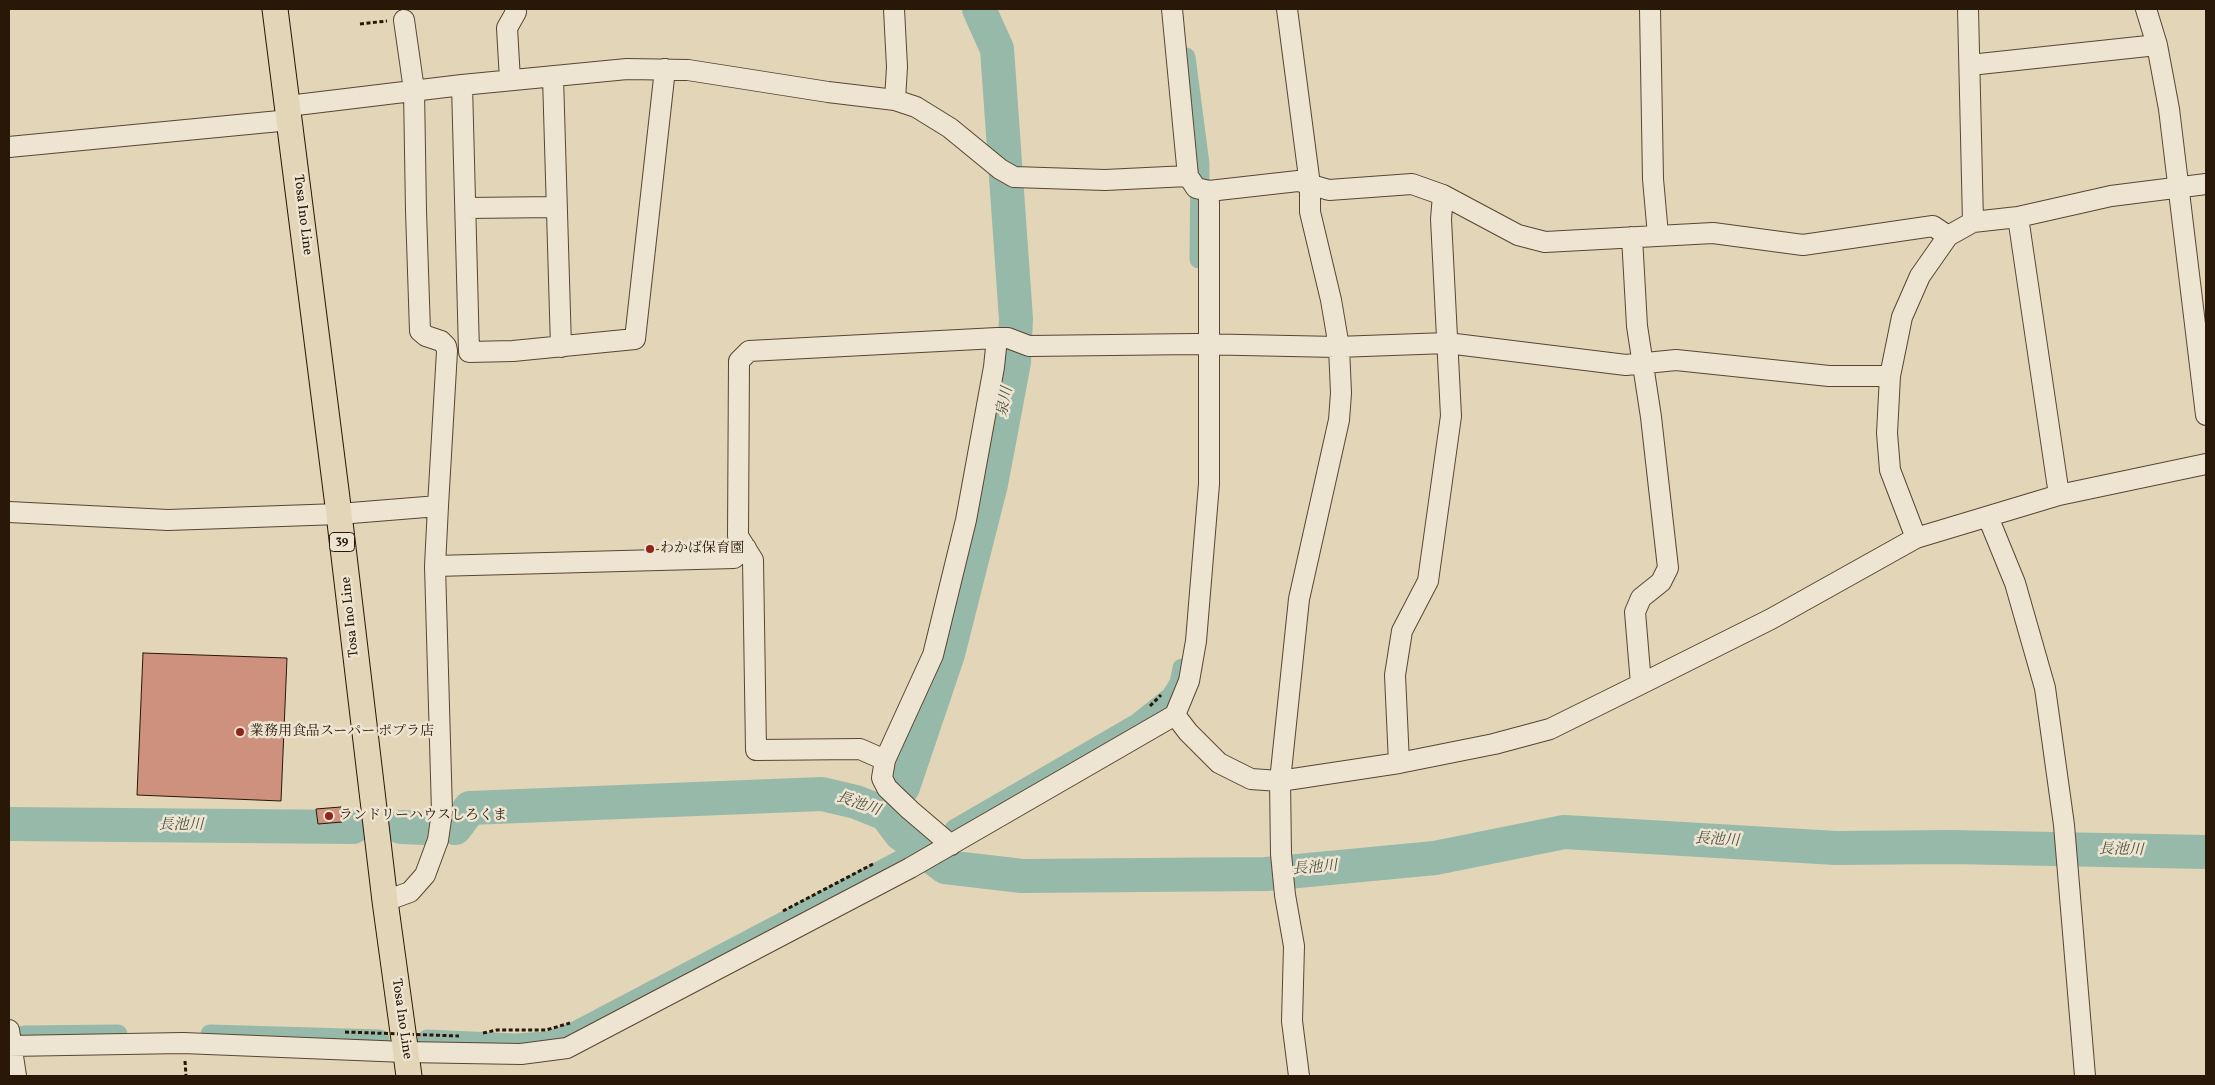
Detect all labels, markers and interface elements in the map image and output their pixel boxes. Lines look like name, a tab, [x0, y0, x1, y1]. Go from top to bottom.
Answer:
street label: Tosa Ino Line	[289, 174, 315, 256]
water label: 泉川	[994, 386, 1018, 418]
road number: 39	[330, 532, 354, 552]
place label: わかば保育園	[660, 541, 744, 557]
marker: わかば保育園	[644, 543, 656, 555]
street label: Tosa Ino Line	[338, 576, 364, 658]
place label: 業務用食品スーパー ポプラ店	[250, 724, 434, 740]
marker: 業務用食品スーパー ポプラ店	[234, 726, 246, 738]
water label: 長池川	[834, 789, 882, 821]
place label: ランドリーハウスしろくま	[339, 808, 507, 824]
marker: ランドリーハウスしろくま	[323, 810, 335, 822]
water label: 長池川	[159, 817, 203, 835]
water label: 長池川	[1694, 831, 1740, 851]
water label: 長池川	[2098, 842, 2144, 860]
water label: 長池川	[1292, 858, 1338, 880]
street label: Tosa Ino Line	[387, 978, 415, 1060]

